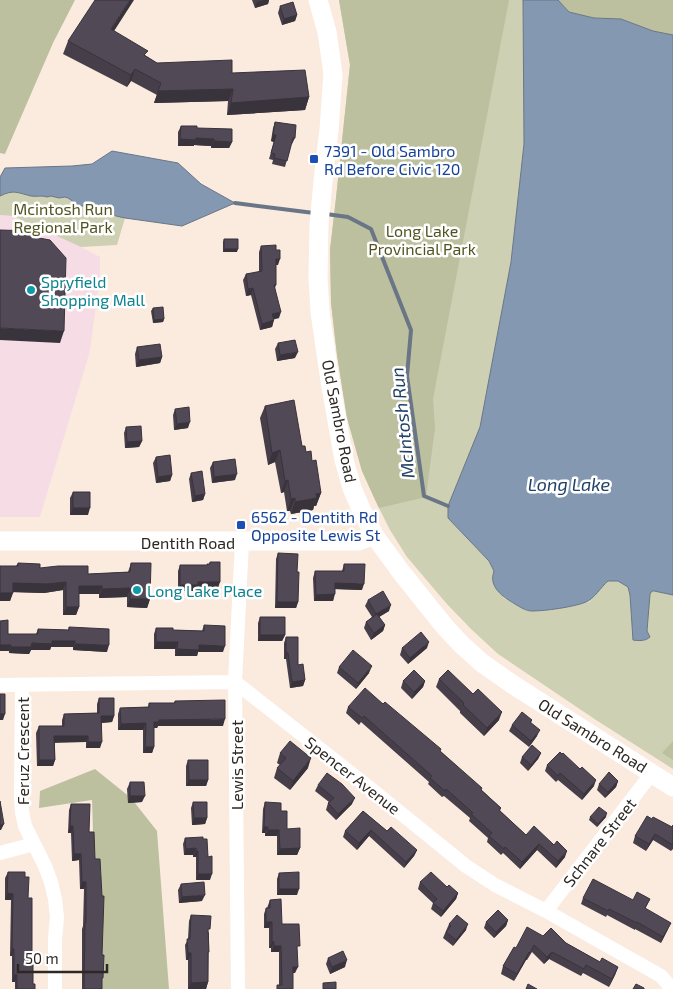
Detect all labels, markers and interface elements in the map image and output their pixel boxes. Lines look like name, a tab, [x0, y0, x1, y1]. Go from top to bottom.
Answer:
place label: 7391 - Old Sambro Rd Before Civic 120	[324, 141, 460, 178]
marker: 7391 - Old Sambro Rd Before Civic 120	[308, 153, 320, 165]
park label: Mcintosh Run Regional Park	[13, 199, 113, 236]
park label: Long Lake Provincial Park	[368, 221, 476, 258]
place label: Spryfield Shopping Mall	[41, 272, 145, 309]
marker: Spryfield Shopping Mall	[25, 284, 37, 296]
street label: Old Sambro Road	[319, 358, 361, 484]
water label: McIntosh Run	[385, 366, 419, 480]
water label: Long Lake	[528, 473, 610, 495]
place label: 6562 - Dentith Rd Opposite Lewis St	[251, 507, 380, 544]
marker: 6562 - Dentith Rd Opposite Lewis St	[235, 519, 247, 531]
street label: Dentith Road	[141, 533, 235, 552]
place label: Long Lake Place	[147, 581, 262, 600]
marker: Long Lake Place	[131, 584, 143, 596]
street label: Old Sambro Road	[535, 694, 651, 776]
street label: Feruz Crescent	[13, 697, 32, 805]
street label: Lewis Street	[227, 720, 246, 810]
street label: Spencer Avenue	[302, 732, 404, 818]
street label: Schnare Street	[559, 794, 639, 890]
scale bar	[18, 942, 106, 974]
text: 50 m	[25, 949, 59, 967]

